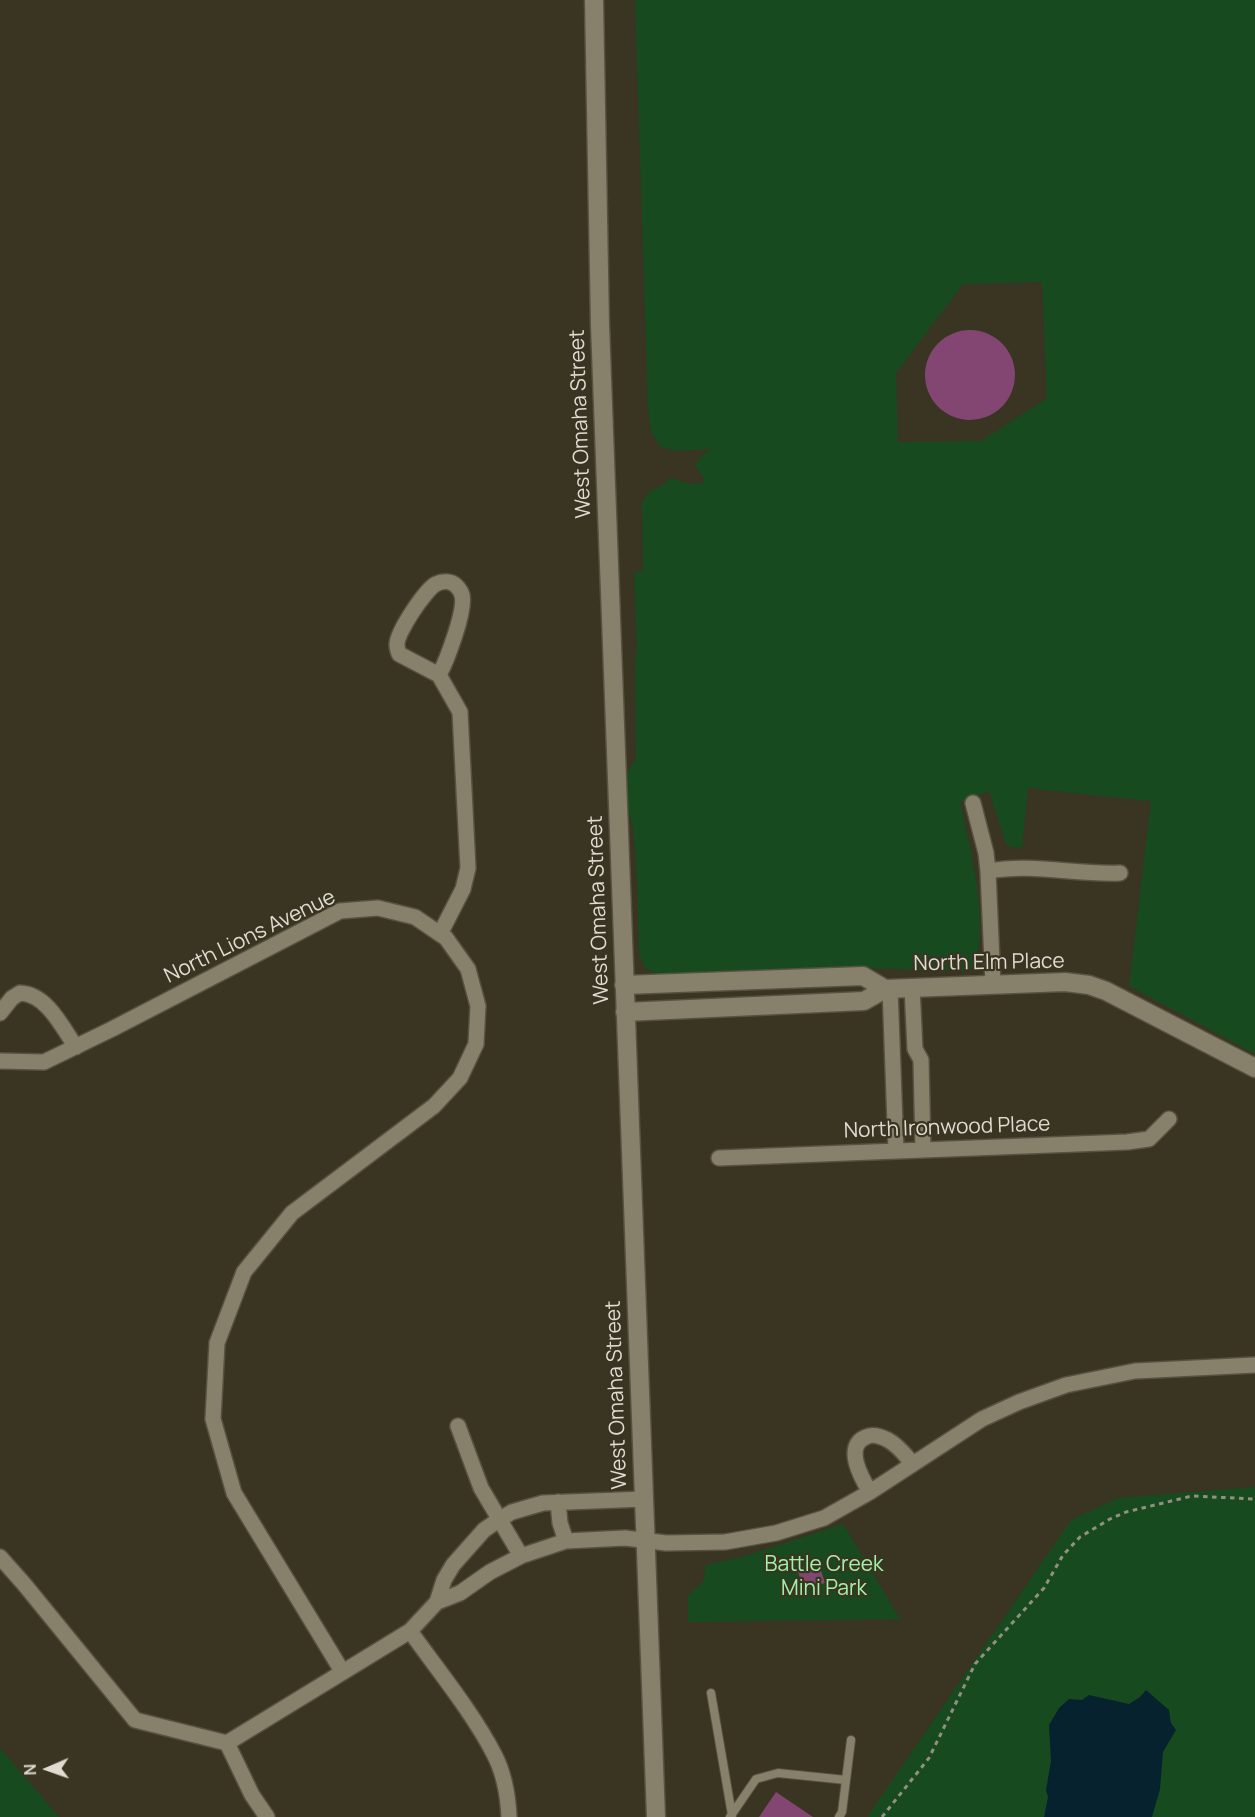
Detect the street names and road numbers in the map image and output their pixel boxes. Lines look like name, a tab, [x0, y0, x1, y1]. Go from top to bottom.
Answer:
street label: West Omaha Street	[565, 329, 597, 519]
street label: West Omaha Street	[583, 815, 615, 1005]
street label: North Lions Avenue	[160, 885, 340, 989]
street label: North Elm Place	[913, 949, 1065, 977]
street label: North Ironwood Place	[843, 1112, 1051, 1144]
street label: West Omaha Street	[601, 1300, 633, 1490]

